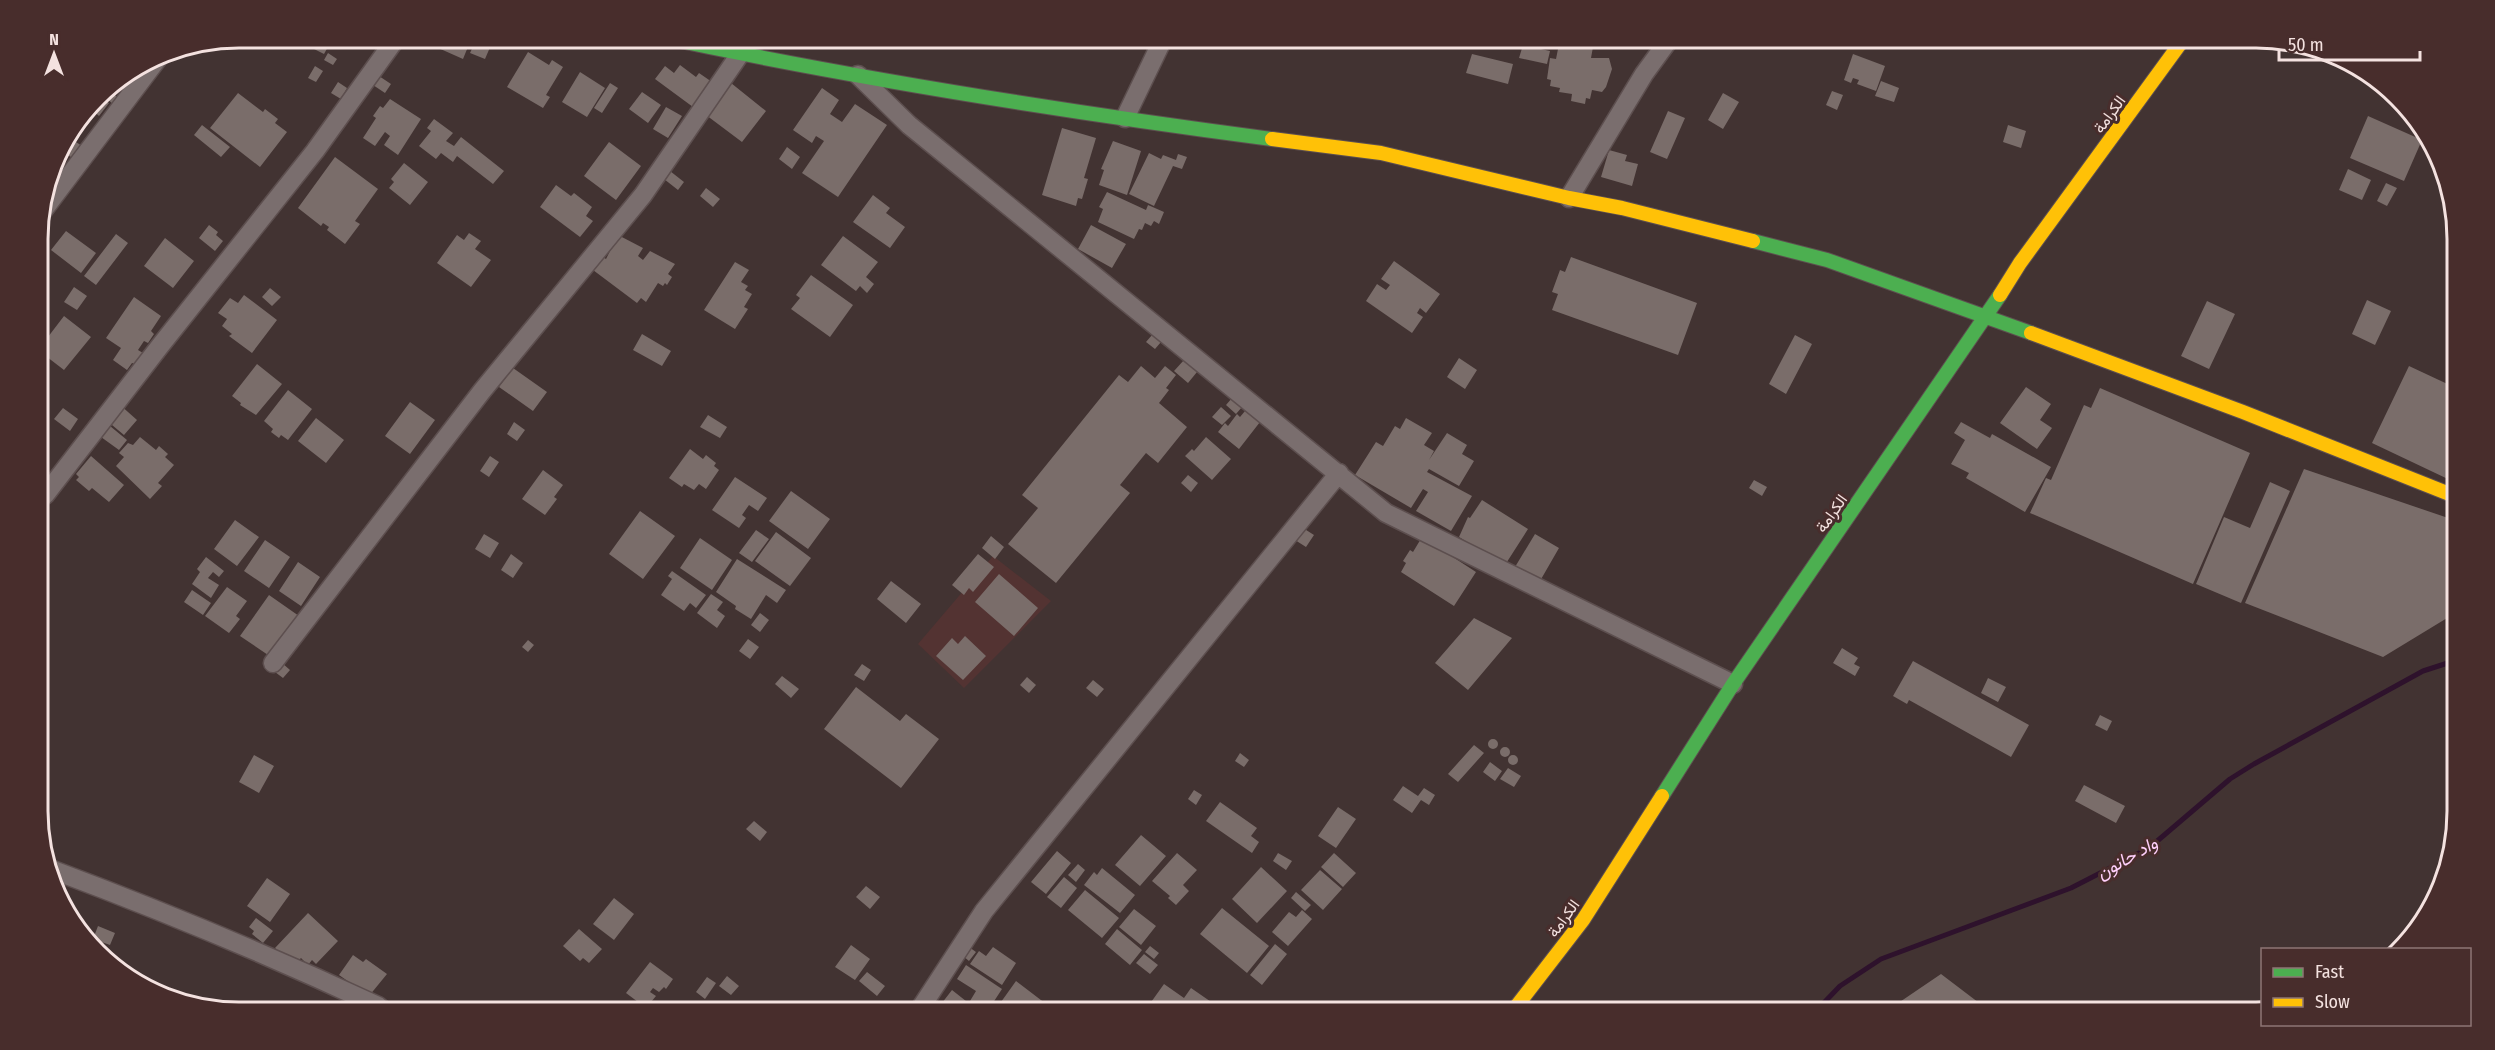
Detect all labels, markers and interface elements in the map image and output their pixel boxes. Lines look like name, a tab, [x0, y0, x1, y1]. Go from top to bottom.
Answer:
north arrow	[24, 24, 84, 84]
scale bar	[2279, 24, 2420, 62]
text: N	[49, 30, 59, 49]
text: 50 m	[2288, 34, 2324, 56]
street label: الكرامة	[2089, 92, 2130, 138]
street label: الكرامة	[1812, 491, 1852, 537]
water label: واد حانون	[2092, 832, 2162, 884]
street label: الكرامة	[1543, 896, 1584, 942]
legend	[2261, 948, 2471, 1026]
text: Fast	[2315, 961, 2344, 983]
text: Slow	[2315, 991, 2350, 1013]

